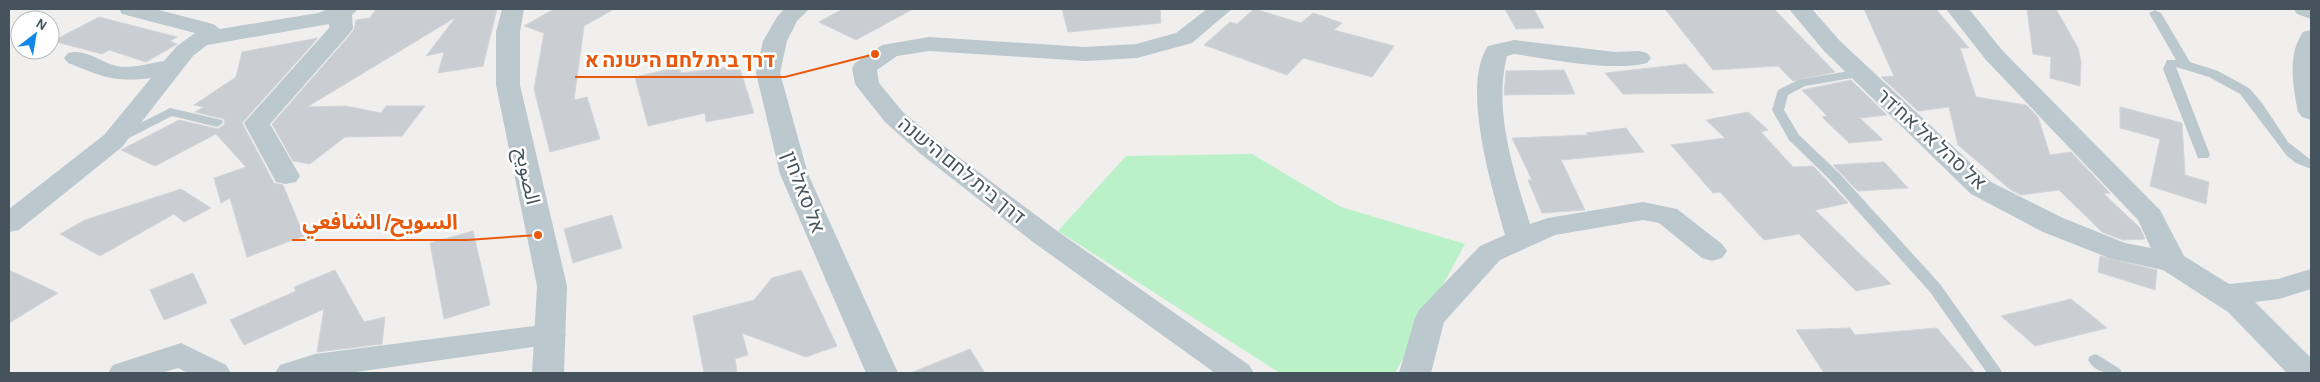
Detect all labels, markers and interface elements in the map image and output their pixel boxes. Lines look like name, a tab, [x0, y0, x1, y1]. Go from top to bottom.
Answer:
north arrow	[10, 10, 60, 60]
text: N	[33, 16, 49, 33]
callout: דרך בית לחם הישנה א	[575, 41, 785, 77]
text: דרך בית לחם הישנה א	[585, 50, 775, 71]
street label: אל סהל אל אח'דר	[1873, 86, 1990, 194]
street label: דרך בית לחם הישנה	[894, 114, 1029, 228]
street label: الصويح	[507, 146, 543, 207]
street label: אל סאלחין	[778, 149, 828, 236]
callout: السويح/ الشافعي	[292, 204, 467, 240]
text: السويح/ الشافعي	[302, 211, 458, 239]

